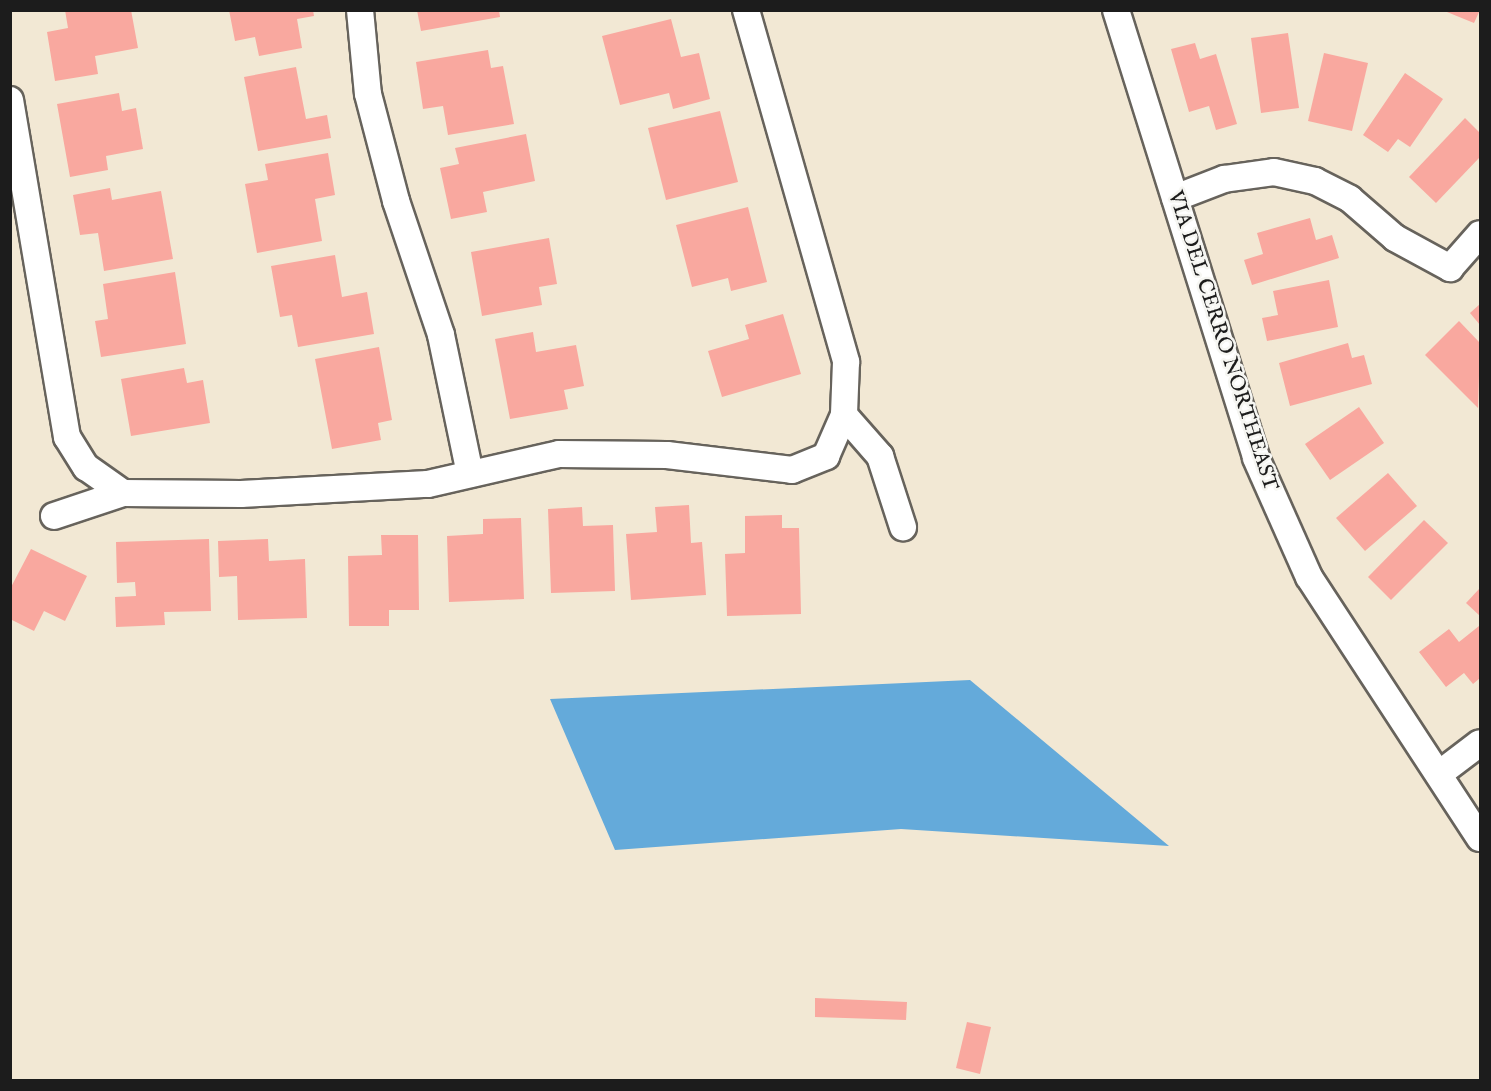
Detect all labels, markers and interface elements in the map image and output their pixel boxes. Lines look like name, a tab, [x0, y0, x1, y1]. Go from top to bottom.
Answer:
street label: VIA DEL CERRO NORTHEAST	[1162, 188, 1282, 494]

